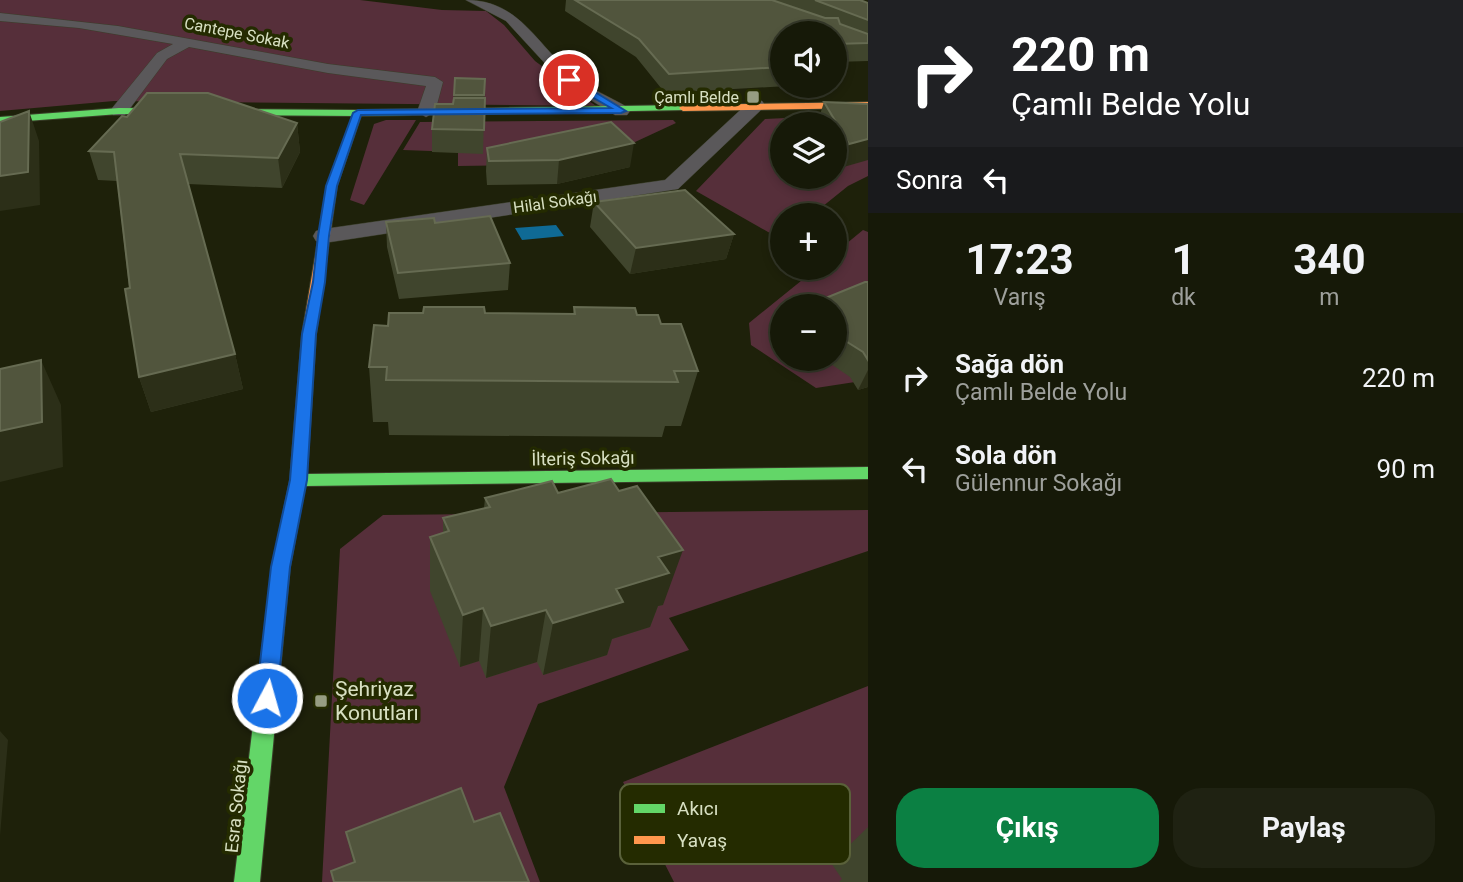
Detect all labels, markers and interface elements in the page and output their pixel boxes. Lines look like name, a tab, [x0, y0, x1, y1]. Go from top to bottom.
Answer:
street label: Cantepe Sokak	[183, 13, 292, 53]
map controls	[770, 21, 847, 371]
button: sound	[770, 21, 847, 98]
text: 220 m	[1011, 26, 1150, 83]
icon: right	[896, 28, 987, 119]
pin	[539, 50, 599, 110]
icon: arrive	[550, 61, 588, 99]
text: Çamlı Belde Yolu	[1011, 85, 1250, 123]
place label: Çamlı Belde	[654, 88, 739, 107]
marker: Çamlı Belde	[745, 89, 761, 105]
button: layers	[770, 112, 847, 189]
icon: left	[977, 161, 1015, 199]
text: Sonra	[896, 165, 963, 195]
street label: Hilal Sokağı	[512, 187, 598, 217]
button: +	[770, 203, 847, 280]
text: 17:23	[965, 235, 1074, 284]
text: 1	[1171, 235, 1196, 284]
text: 340	[1293, 235, 1366, 284]
text: Varış	[994, 284, 1046, 311]
text: dk	[1171, 284, 1196, 311]
text: m	[1319, 284, 1339, 311]
button: −	[770, 294, 847, 371]
text: Sağa dön	[955, 349, 1064, 379]
icon: right	[896, 359, 934, 397]
text: 220 m	[1362, 363, 1435, 393]
text: Çamlı Belde Yolu	[955, 379, 1127, 406]
text: Sola dön	[955, 440, 1057, 470]
street label: İlteriş Sokağı	[531, 447, 635, 469]
icon: left	[896, 450, 934, 488]
text: 90 m	[1377, 454, 1435, 484]
text: Gülennur Sokağı	[955, 470, 1122, 497]
position arrow	[230, 661, 304, 735]
place label: Şehriyaz Konutları	[335, 677, 419, 725]
marker: Şehriyaz Konutları	[313, 693, 329, 709]
street label: Esra Sokağı	[221, 758, 251, 854]
legend	[620, 784, 850, 864]
button: Çıkış	[896, 788, 1159, 868]
button: Paylaş	[1173, 788, 1435, 868]
text: Akıcı	[677, 797, 718, 820]
text: Yavaş	[677, 829, 727, 852]

